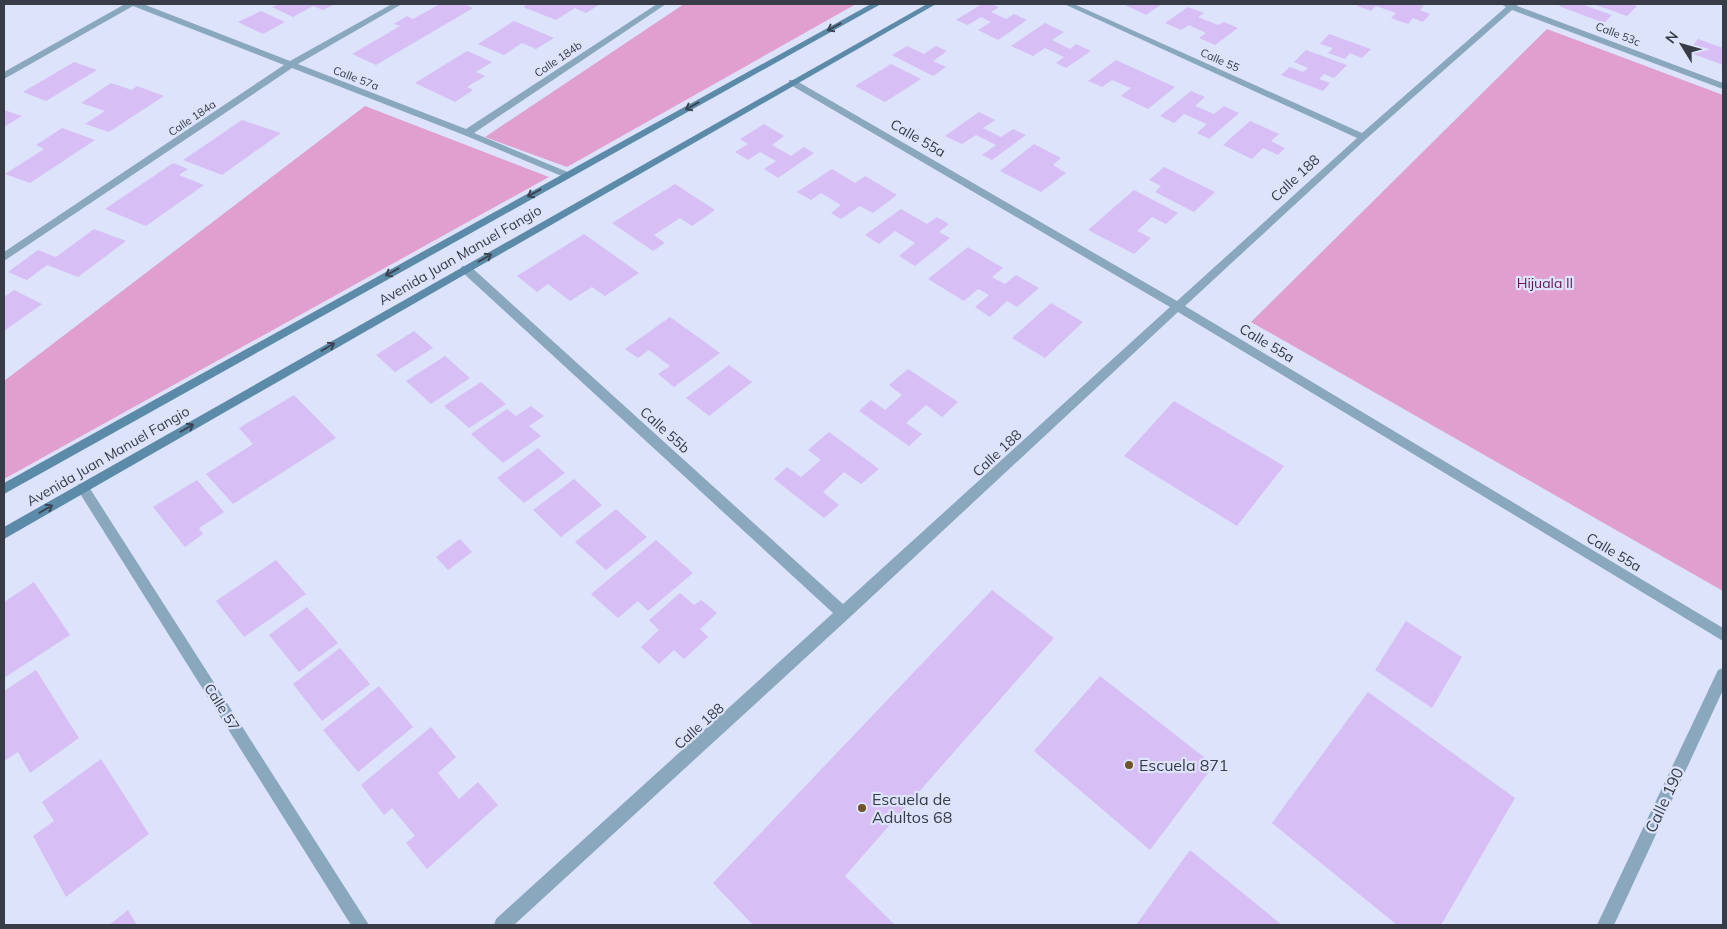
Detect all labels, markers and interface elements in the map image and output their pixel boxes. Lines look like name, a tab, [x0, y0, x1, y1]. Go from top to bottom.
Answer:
street label: Calle 53c	[1594, 19, 1643, 49]
north arrow	[1657, 20, 1707, 70]
one-way arrow	[827, 23, 842, 32]
text: N	[1661, 28, 1682, 47]
street label: Calle 184b	[532, 38, 585, 80]
street label: Calle 55	[1198, 45, 1242, 75]
street label: Calle 57a	[331, 63, 381, 93]
street label: Calle 184a	[166, 97, 218, 139]
one-way arrow	[685, 101, 699, 111]
street label: Calle 55a	[887, 115, 949, 161]
street label: Calle 188	[1267, 151, 1323, 205]
one-way arrow	[528, 188, 542, 198]
street label: Avenida Juan Manuel Fangio	[375, 201, 545, 309]
one-way arrow	[477, 253, 492, 263]
one-way arrow	[385, 267, 400, 277]
park label: Hijuala II	[1517, 274, 1573, 292]
street label: Calle 55a	[1236, 320, 1298, 366]
one-way arrow	[321, 342, 335, 352]
street label: Avenida Juan Manuel Fangio	[23, 402, 193, 510]
street label: Calle 55b	[636, 403, 694, 457]
one-way arrow	[180, 423, 195, 433]
street label: Calle 188	[969, 426, 1025, 480]
one-way arrow	[38, 503, 53, 513]
street label: Calle 55a	[1583, 529, 1645, 575]
street label: Calle 57	[200, 680, 244, 734]
street label: Calle 188	[670, 699, 728, 753]
place label: Escuela 871	[1139, 755, 1228, 775]
marker: Escuela 871	[1123, 759, 1135, 771]
street label: Calle 190	[1640, 764, 1688, 836]
place label: Escuela de Adultos 68	[872, 789, 952, 827]
marker: Escuela de Adultos 68	[856, 802, 868, 814]

